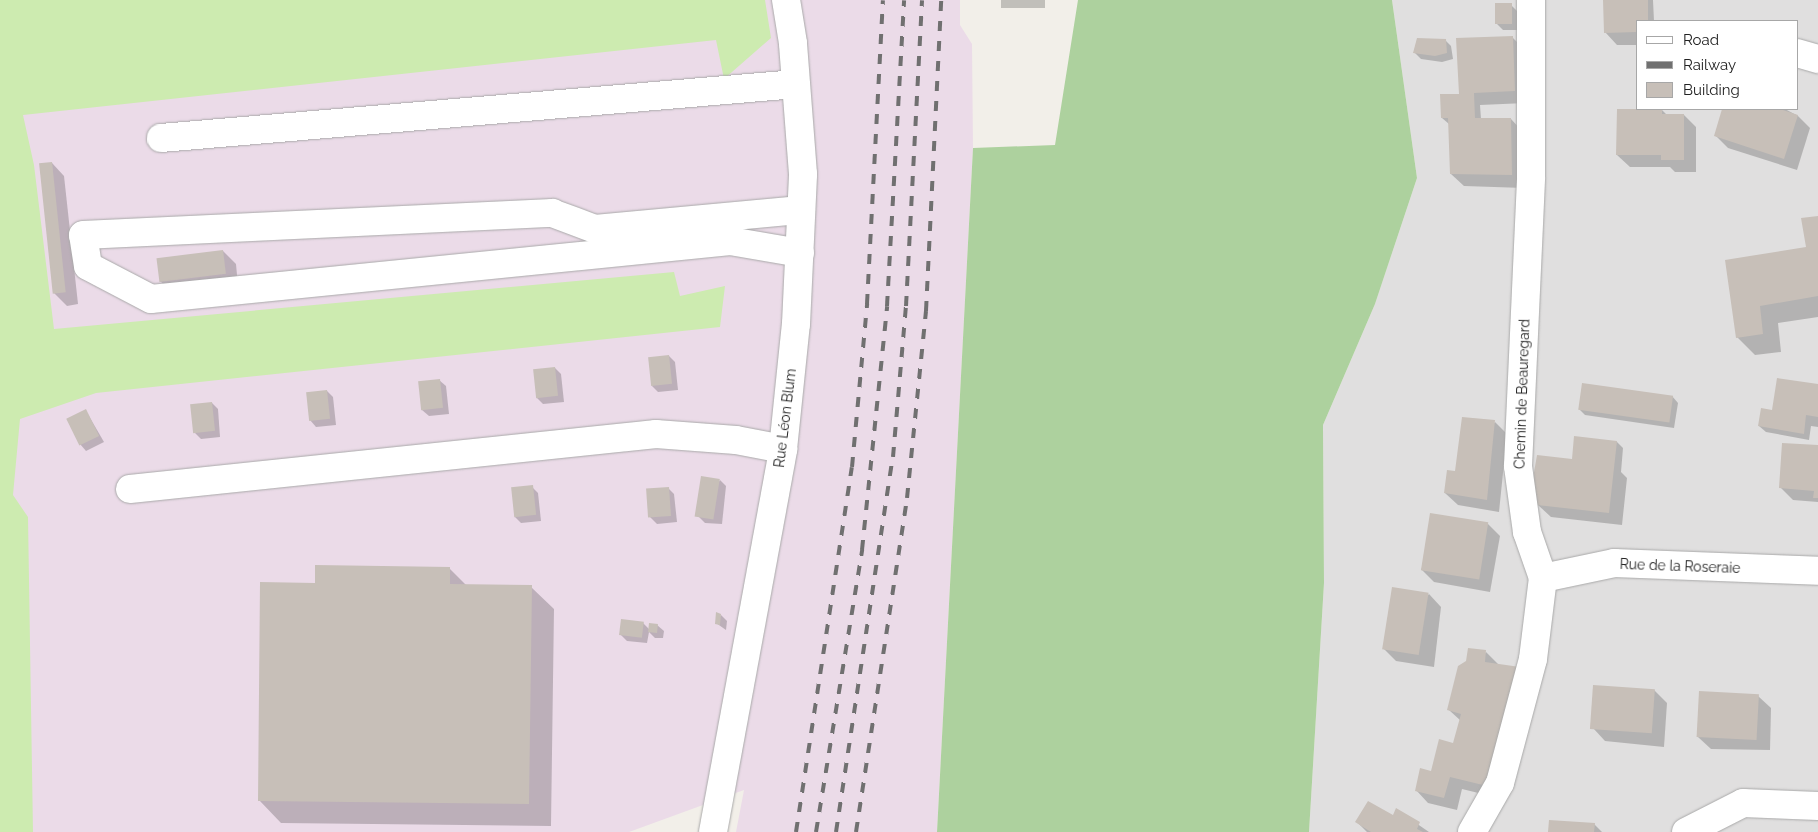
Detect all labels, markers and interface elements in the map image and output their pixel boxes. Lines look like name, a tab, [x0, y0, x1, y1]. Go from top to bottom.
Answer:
legend	[1636, 20, 1798, 110]
text: Road	[1683, 31, 1719, 49]
text: Railway	[1683, 56, 1736, 74]
text: Building	[1683, 81, 1740, 99]
street label: Chemin de Beauregard	[1511, 319, 1533, 469]
street label: Rue Léon Blum	[771, 367, 799, 469]
street label: Rue de la Roseraie	[1619, 555, 1741, 577]

